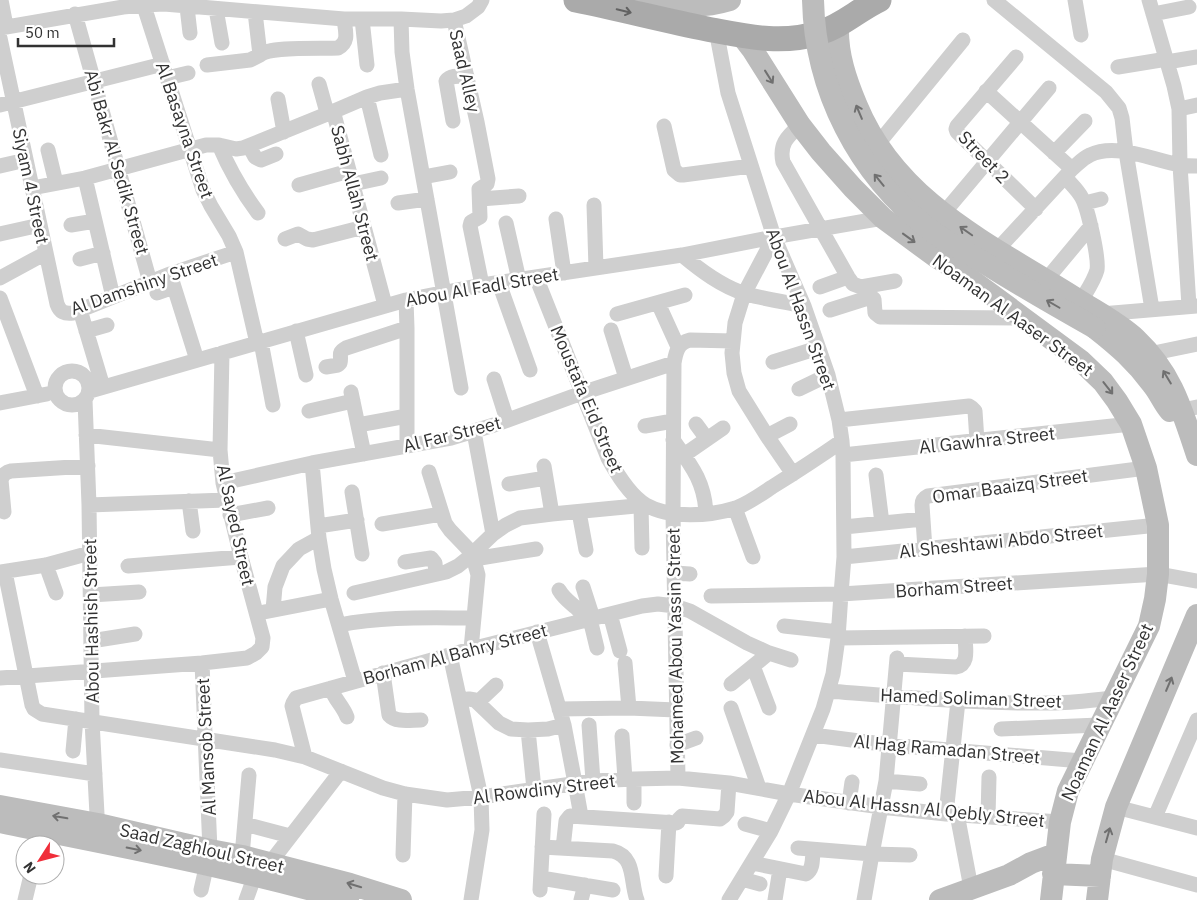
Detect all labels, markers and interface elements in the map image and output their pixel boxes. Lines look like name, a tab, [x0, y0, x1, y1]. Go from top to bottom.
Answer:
one-way arrow	[616, 7, 632, 16]
scale bar	[18, 15, 114, 47]
text: 50 m	[25, 23, 60, 42]
street label: Saad Alley	[444, 27, 486, 115]
street label: Al Basayna Street	[151, 59, 219, 201]
street label: Abi Bakr Al Sedik Street	[80, 67, 154, 257]
one-way arrow	[764, 69, 774, 83]
one-way arrow	[854, 105, 864, 120]
street label: Sabh Allah Street	[326, 123, 384, 263]
street label: Siyam 4 Street	[8, 126, 54, 246]
street label: Street 2	[953, 126, 1015, 188]
one-way arrow	[874, 174, 885, 187]
street label: Abou Al Hassn Street	[761, 225, 841, 393]
one-way arrow	[960, 226, 974, 236]
one-way arrow	[902, 233, 916, 243]
street label: Al Damshiny Street	[67, 248, 221, 320]
street label: Noaman Al Aaser Street	[928, 249, 1098, 381]
street label: Abou Al Fadl Street	[404, 262, 560, 312]
one-way arrow	[1046, 299, 1061, 309]
street label: Moustafa Eid Street	[545, 322, 629, 476]
one-way arrow	[1161, 371, 1171, 385]
one-way arrow	[1102, 381, 1113, 394]
street label: Al Far Street	[401, 411, 503, 457]
street label: Al Gawhra Street	[918, 421, 1056, 459]
street label: Al Sayed Street	[212, 462, 260, 588]
street label: Omar Baaizq Street	[931, 464, 1089, 508]
street label: Al Sheshtawi Abdo Street	[898, 519, 1104, 563]
street label: Mohamed Abou Yassin Street	[661, 528, 689, 764]
street label: Abou Hashish Street	[78, 538, 104, 704]
street label: Borham Street	[895, 571, 1013, 603]
street label: Borham Al Bahry Street	[360, 618, 550, 690]
street label: Noaman Al Aaser Street	[1056, 620, 1158, 804]
street label: Al Mansob Street	[191, 677, 221, 817]
one-way arrow	[1164, 677, 1174, 692]
street label: Hamed Soliman Street	[880, 683, 1062, 713]
street label: Al Hag Ramadan Street	[853, 729, 1041, 769]
street label: Al Rowdiny Street	[471, 769, 617, 809]
street label: Abou Al Hassn Al Qebly Street	[802, 784, 1046, 832]
one-way arrow	[52, 811, 68, 821]
street label: Saad Zaghloul Street	[118, 818, 286, 878]
one-way arrow	[1104, 827, 1114, 843]
north arrow	[15, 835, 65, 885]
one-way arrow	[125, 845, 141, 854]
text: N	[19, 858, 40, 877]
one-way arrow	[346, 880, 362, 890]

